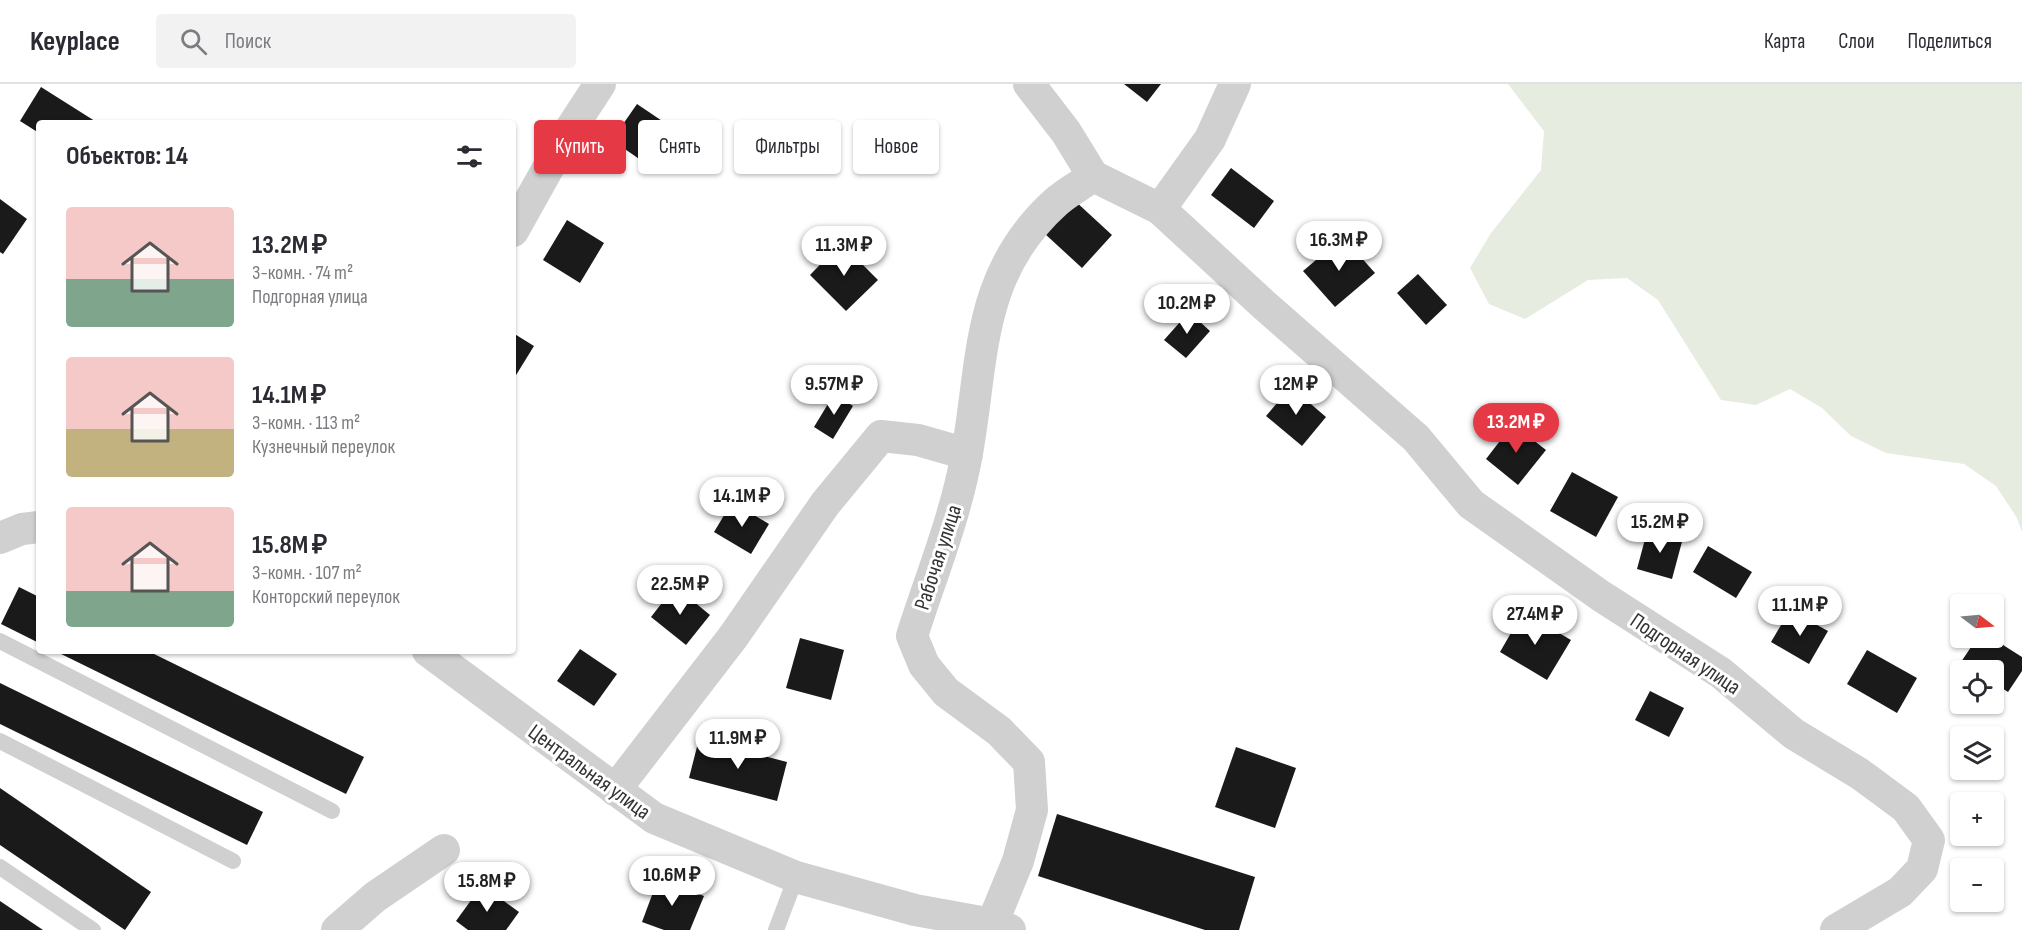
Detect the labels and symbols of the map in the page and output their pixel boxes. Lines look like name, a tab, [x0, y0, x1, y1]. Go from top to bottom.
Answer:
pin: 16.3M ₽	[1284, 221, 1394, 272]
pin: 11.3M ₽	[789, 226, 899, 277]
pin: 10.2M ₽	[1132, 284, 1242, 335]
pin: 9.57M ₽	[779, 365, 889, 416]
pin: 12M ₽	[1254, 365, 1338, 416]
pin: 13.2M ₽	[1461, 403, 1571, 454]
pin: 14.1M ₽	[687, 477, 797, 528]
street label: Рабочая улица	[909, 502, 968, 613]
pin: 15.2M ₽	[1605, 503, 1715, 554]
pin: 22.5M ₽	[625, 565, 735, 616]
pin: 11.1M ₽	[1745, 586, 1855, 637]
north arrow	[1950, 594, 2004, 648]
pin: 27.4M ₽	[1480, 595, 1590, 646]
street label: Подгорная улица	[1625, 607, 1745, 701]
street label: Центральная улица	[523, 719, 656, 826]
pin: 11.9M ₽	[683, 719, 793, 770]
pin: 10.6M ₽	[617, 856, 727, 907]
pin: 15.8M ₽	[432, 862, 542, 913]

